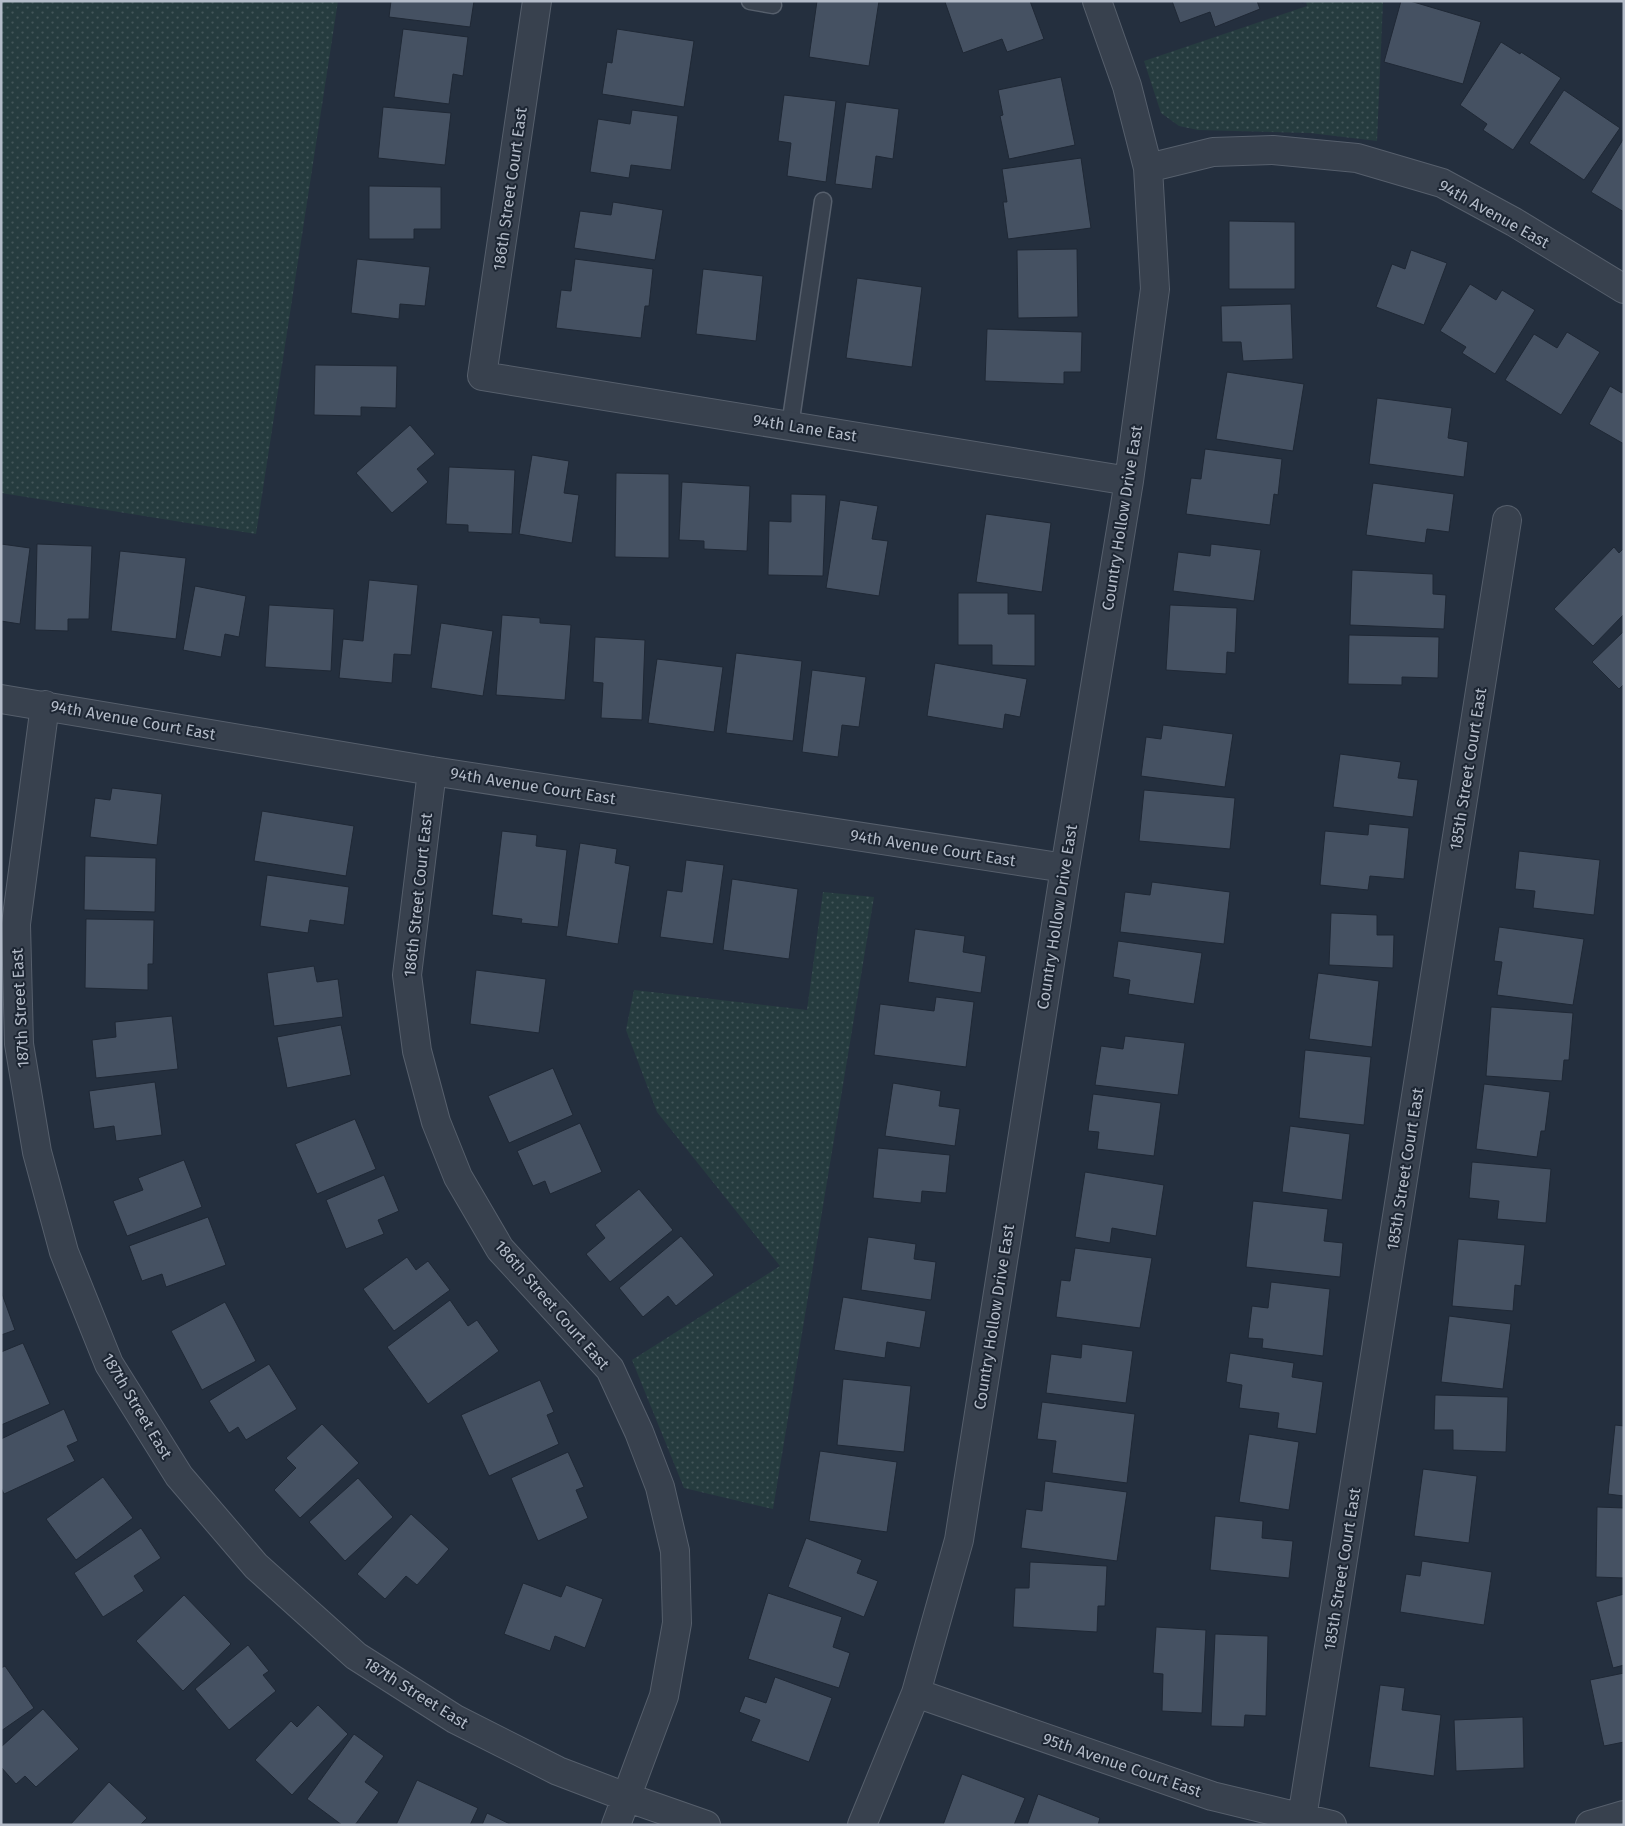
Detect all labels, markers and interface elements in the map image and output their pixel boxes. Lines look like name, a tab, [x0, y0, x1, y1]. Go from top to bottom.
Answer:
street label: 186th Street Court East	[489, 106, 531, 272]
street label: 94th Avenue East	[1435, 176, 1553, 252]
street label: 94th Lane East	[752, 410, 859, 446]
street label: Country Hollow Drive East	[1098, 424, 1146, 612]
street label: 185th Street Court East	[1446, 686, 1490, 852]
street label: 94th Avenue Court East	[49, 696, 217, 744]
street label: 94th Avenue Court East	[449, 764, 617, 808]
street label: 186th Street Court East	[400, 812, 436, 978]
street label: Country Hollow Drive East	[1033, 823, 1081, 1011]
street label: 94th Avenue Court East	[849, 826, 1017, 870]
street label: 187th Street East	[7, 947, 33, 1068]
street label: 185th Street Court East	[1383, 1086, 1427, 1252]
street label: Country Hollow Drive East	[970, 1223, 1018, 1411]
street label: 186th Street Court East	[491, 1237, 613, 1374]
street label: 187th Street East	[98, 1350, 176, 1462]
street label: 185th Street Court East	[1320, 1486, 1364, 1652]
street label: 187th Street East	[360, 1653, 472, 1733]
street label: 95th Avenue Court East	[1040, 1729, 1204, 1801]

